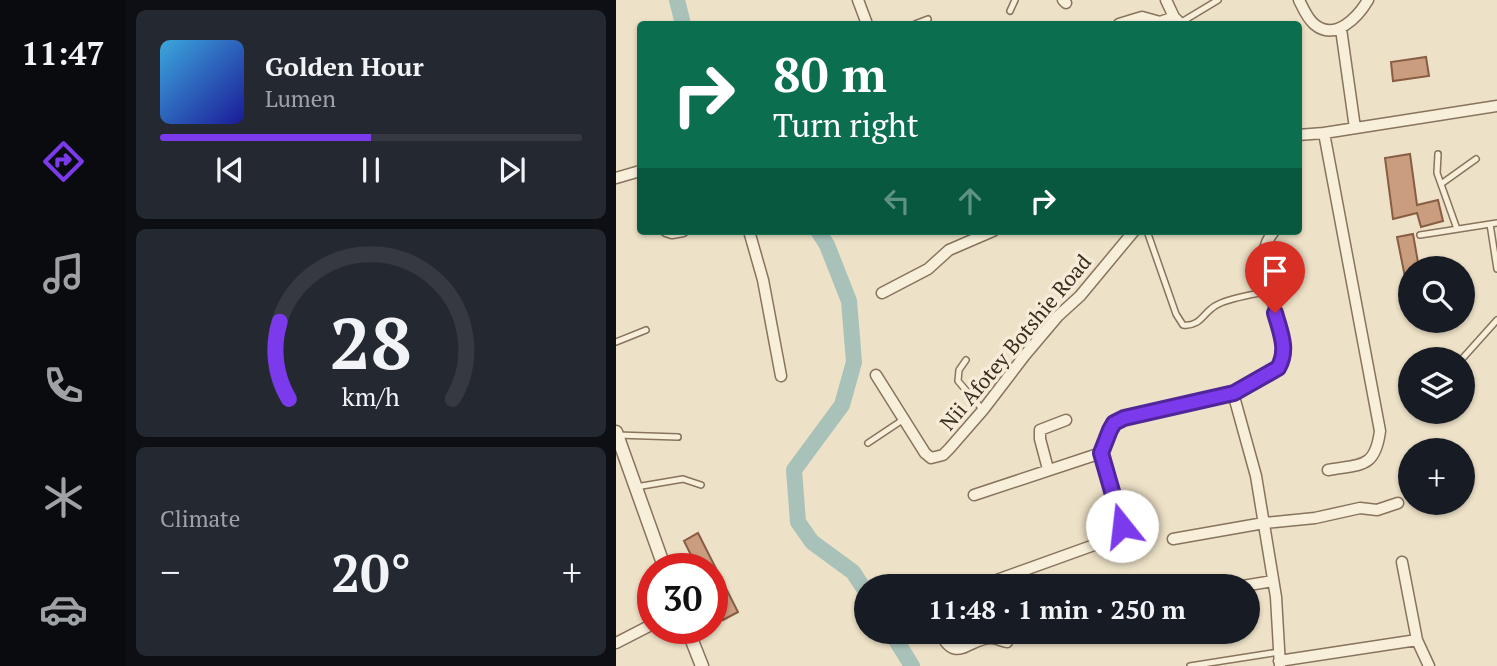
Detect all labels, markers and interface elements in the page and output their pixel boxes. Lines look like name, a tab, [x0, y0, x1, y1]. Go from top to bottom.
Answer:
text: 11:47	[21, 32, 105, 74]
text: 80 m	[773, 41, 887, 106]
text: Golden Hour	[265, 49, 424, 83]
icon: right	[658, 49, 749, 140]
text: Lumen	[265, 83, 336, 114]
text: Turn right	[773, 104, 919, 146]
icon: directions	[39, 137, 88, 186]
icon: previous	[211, 151, 249, 189]
icon: pause	[352, 151, 390, 189]
icon: next	[493, 151, 531, 189]
icon: left	[878, 182, 916, 220]
icon: ahead	[951, 182, 989, 220]
icon: right	[1024, 182, 1062, 220]
pin	[1245, 241, 1305, 313]
street label: Nii Afotey Botshie Road	[933, 248, 1097, 436]
icon: music	[39, 249, 88, 298]
icon: arrive	[1256, 252, 1294, 290]
map controls	[1398, 256, 1475, 515]
button: search	[1398, 256, 1475, 333]
text: 28	[330, 293, 412, 390]
button: layers	[1398, 347, 1475, 424]
icon: phone	[39, 361, 88, 410]
text: km/h	[342, 380, 400, 413]
button: +	[1398, 438, 1475, 515]
icon: climate	[39, 473, 88, 522]
position arrow	[1085, 489, 1159, 563]
text: Climate	[160, 503, 240, 534]
text: 20°	[331, 538, 411, 607]
text: −	[160, 547, 180, 597]
text: +	[562, 547, 582, 597]
speed limit sign: 30	[637, 553, 728, 644]
icon: car	[39, 585, 88, 634]
text: 11:48 · 1 min · 250 m	[928, 592, 1186, 626]

